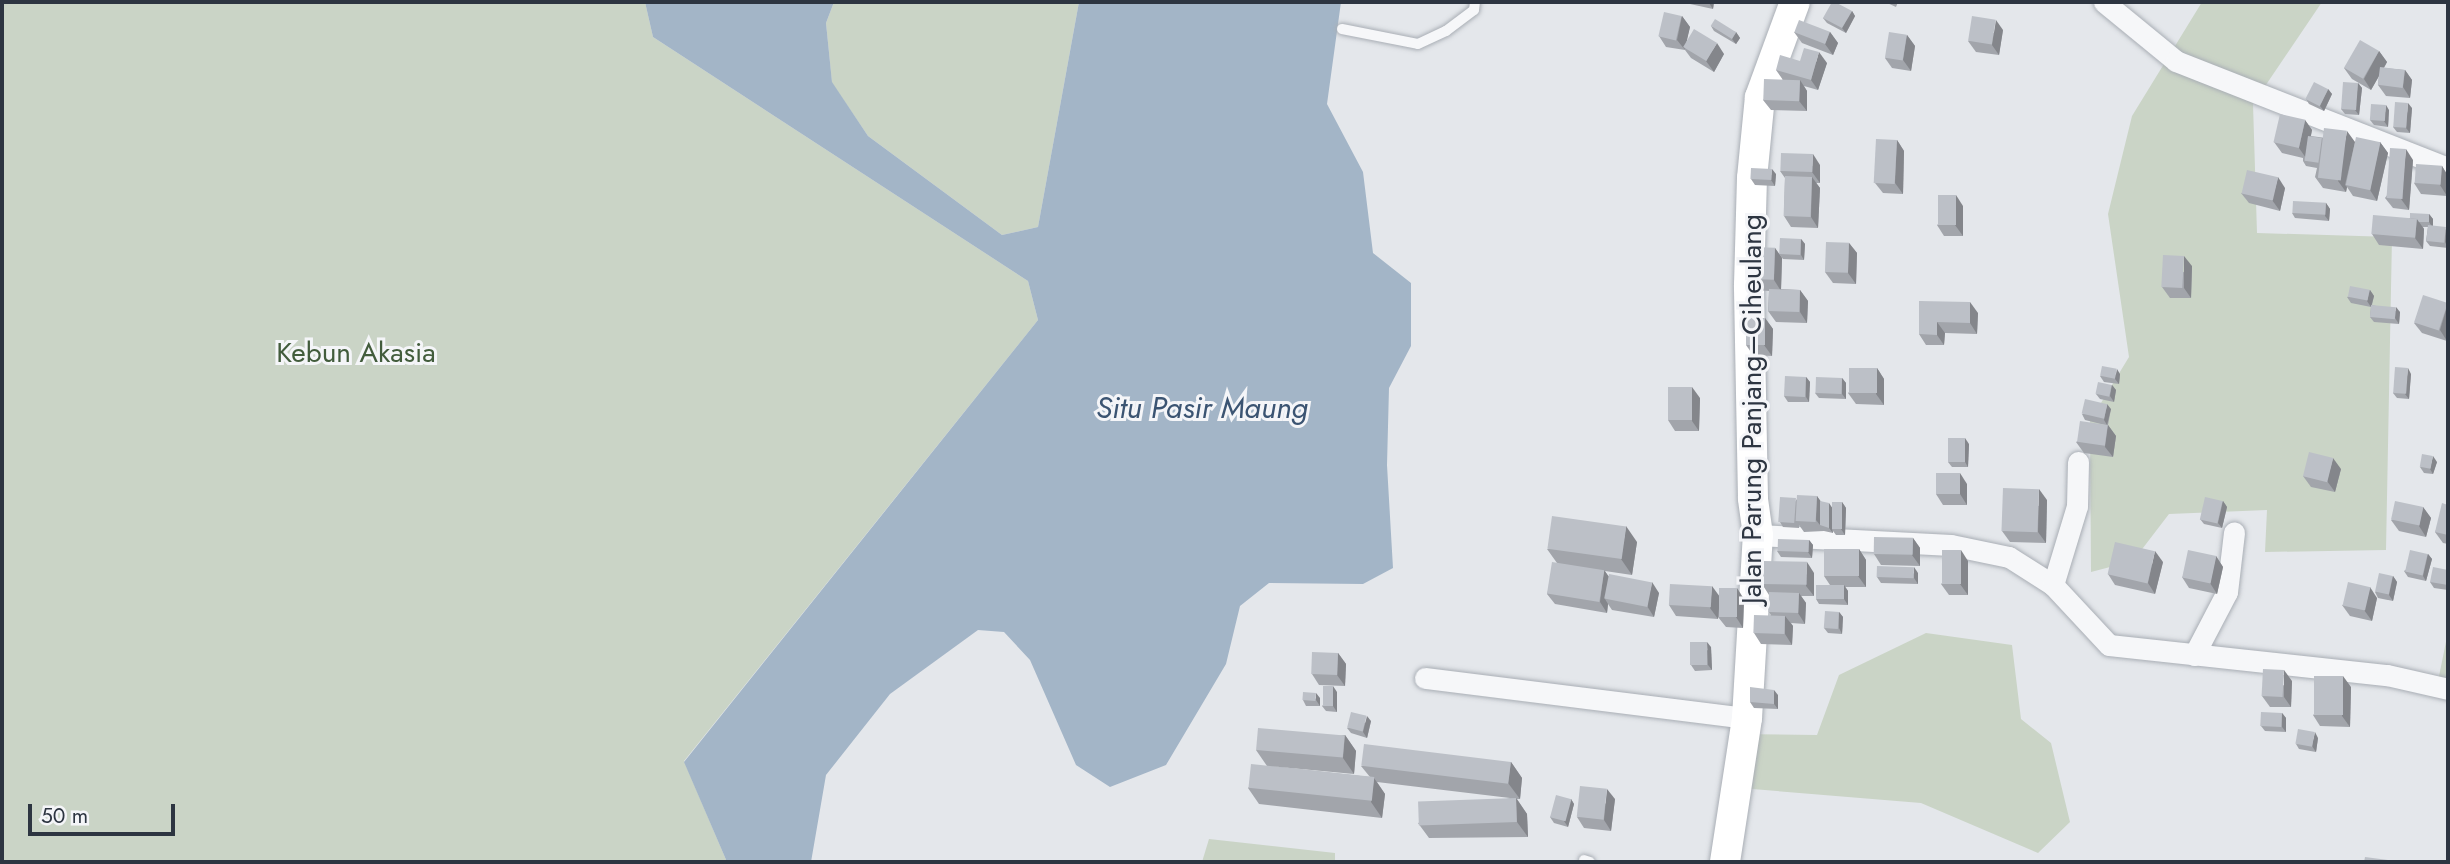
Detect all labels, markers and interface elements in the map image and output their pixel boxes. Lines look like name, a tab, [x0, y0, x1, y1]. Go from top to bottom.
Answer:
street label: Jalan Parung Panjang–Ciheulang	[1735, 214, 1769, 604]
park label: Kebun Akasia	[276, 336, 436, 370]
water label: Situ Pasir Maung	[1096, 390, 1308, 426]
scale bar	[32, 790, 178, 834]
text: 50 m	[41, 801, 88, 831]

